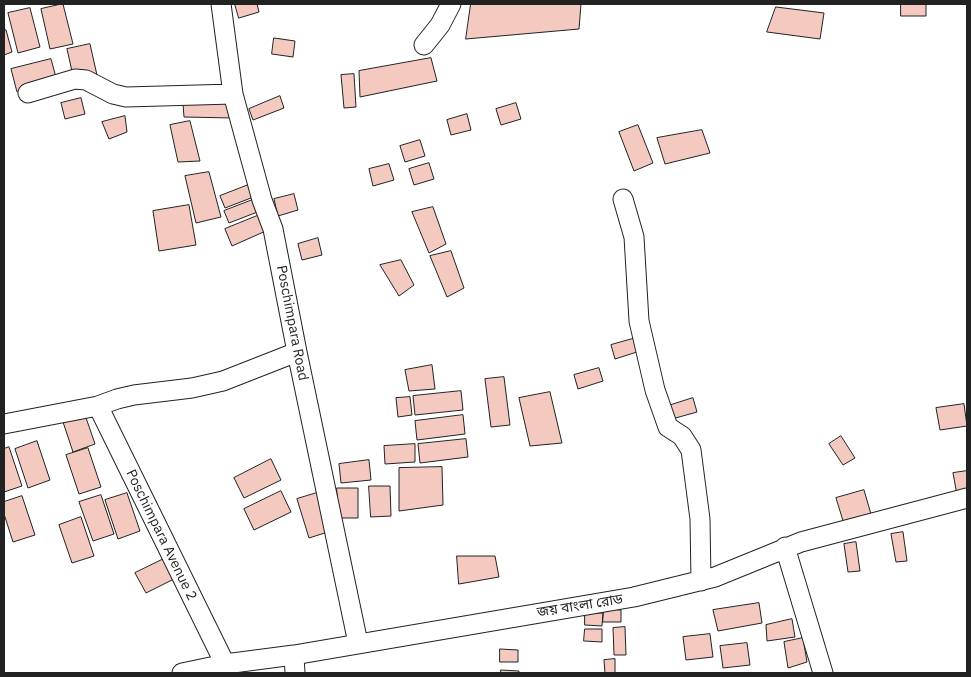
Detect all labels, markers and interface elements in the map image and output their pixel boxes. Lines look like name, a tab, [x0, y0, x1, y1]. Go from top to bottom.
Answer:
street label: Poschimpara Road	[273, 264, 311, 382]
street label: Poschimpara Avenue 2	[122, 467, 200, 603]
street label: জয় বাংলা রোড	[536, 591, 624, 621]

